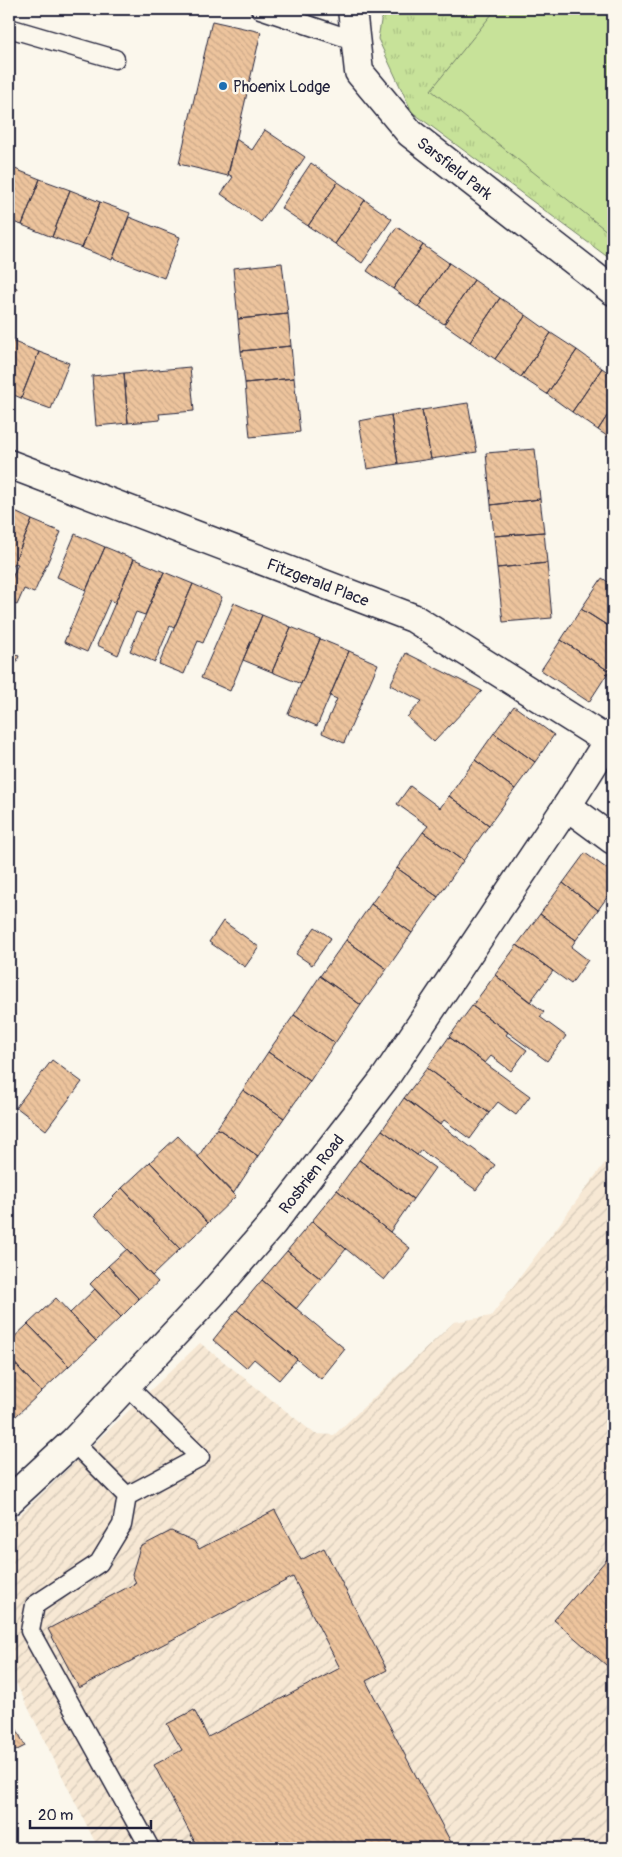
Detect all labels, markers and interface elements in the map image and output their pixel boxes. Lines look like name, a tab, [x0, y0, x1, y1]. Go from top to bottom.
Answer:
place label: Phoenix Lodge	[233, 77, 330, 97]
marker: Phoenix Lodge	[217, 80, 229, 92]
street label: Sarsfield Park	[413, 133, 496, 205]
street label: Fitzgerald Place	[264, 554, 372, 611]
street label: Rosbrien Road	[275, 1131, 349, 1218]
scale bar	[30, 1797, 151, 1829]
text: 20 m	[38, 1806, 73, 1825]

